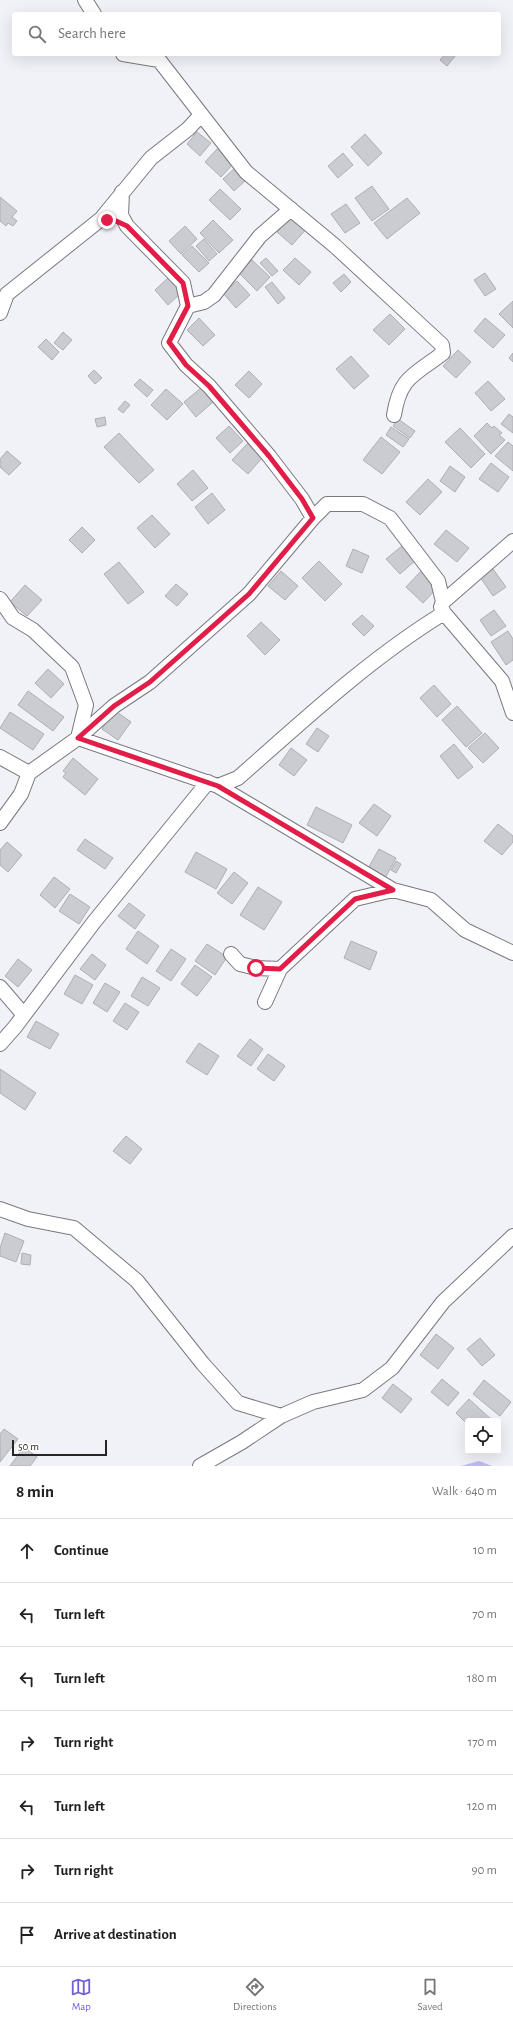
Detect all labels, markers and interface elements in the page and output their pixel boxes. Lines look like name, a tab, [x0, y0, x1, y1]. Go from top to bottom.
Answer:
search box	[12, 12, 501, 56]
icon: search	[26, 23, 48, 45]
text: Search here	[58, 26, 126, 41]
route end	[98, 211, 116, 229]
route start	[247, 959, 265, 977]
map controls	[465, 1418, 501, 1454]
button: locate	[465, 1418, 501, 1454]
scale bar	[12, 1438, 107, 1457]
text: 50 m	[18, 1441, 39, 1452]
text: 8 min	[16, 1483, 54, 1500]
text: Walk · 640 m	[432, 1485, 497, 1498]
icon: ahead	[16, 1540, 38, 1562]
text: Continue	[54, 1543, 109, 1558]
text: 10 m	[473, 1544, 497, 1557]
icon: left	[16, 1604, 38, 1626]
text: Turn left	[54, 1607, 105, 1622]
text: 70 m	[472, 1608, 497, 1621]
icon: left	[16, 1668, 38, 1690]
text: Turn left	[54, 1671, 105, 1686]
text: 180 m	[467, 1672, 497, 1685]
icon: right	[16, 1732, 38, 1754]
text: Turn right	[54, 1735, 113, 1750]
text: 170 m	[468, 1736, 497, 1749]
icon: left	[16, 1796, 38, 1818]
text: Turn left	[54, 1799, 105, 1814]
text: 120 m	[467, 1800, 497, 1813]
icon: right	[16, 1860, 38, 1882]
text: Turn right	[54, 1863, 113, 1878]
text: 90 m	[471, 1864, 497, 1877]
icon: arrive	[16, 1924, 38, 1946]
text: Arrive at destination	[54, 1927, 177, 1942]
tab: Map	[70, 1976, 92, 2013]
tab: Directions	[233, 1976, 277, 2013]
tab: Saved	[417, 1976, 443, 2013]

